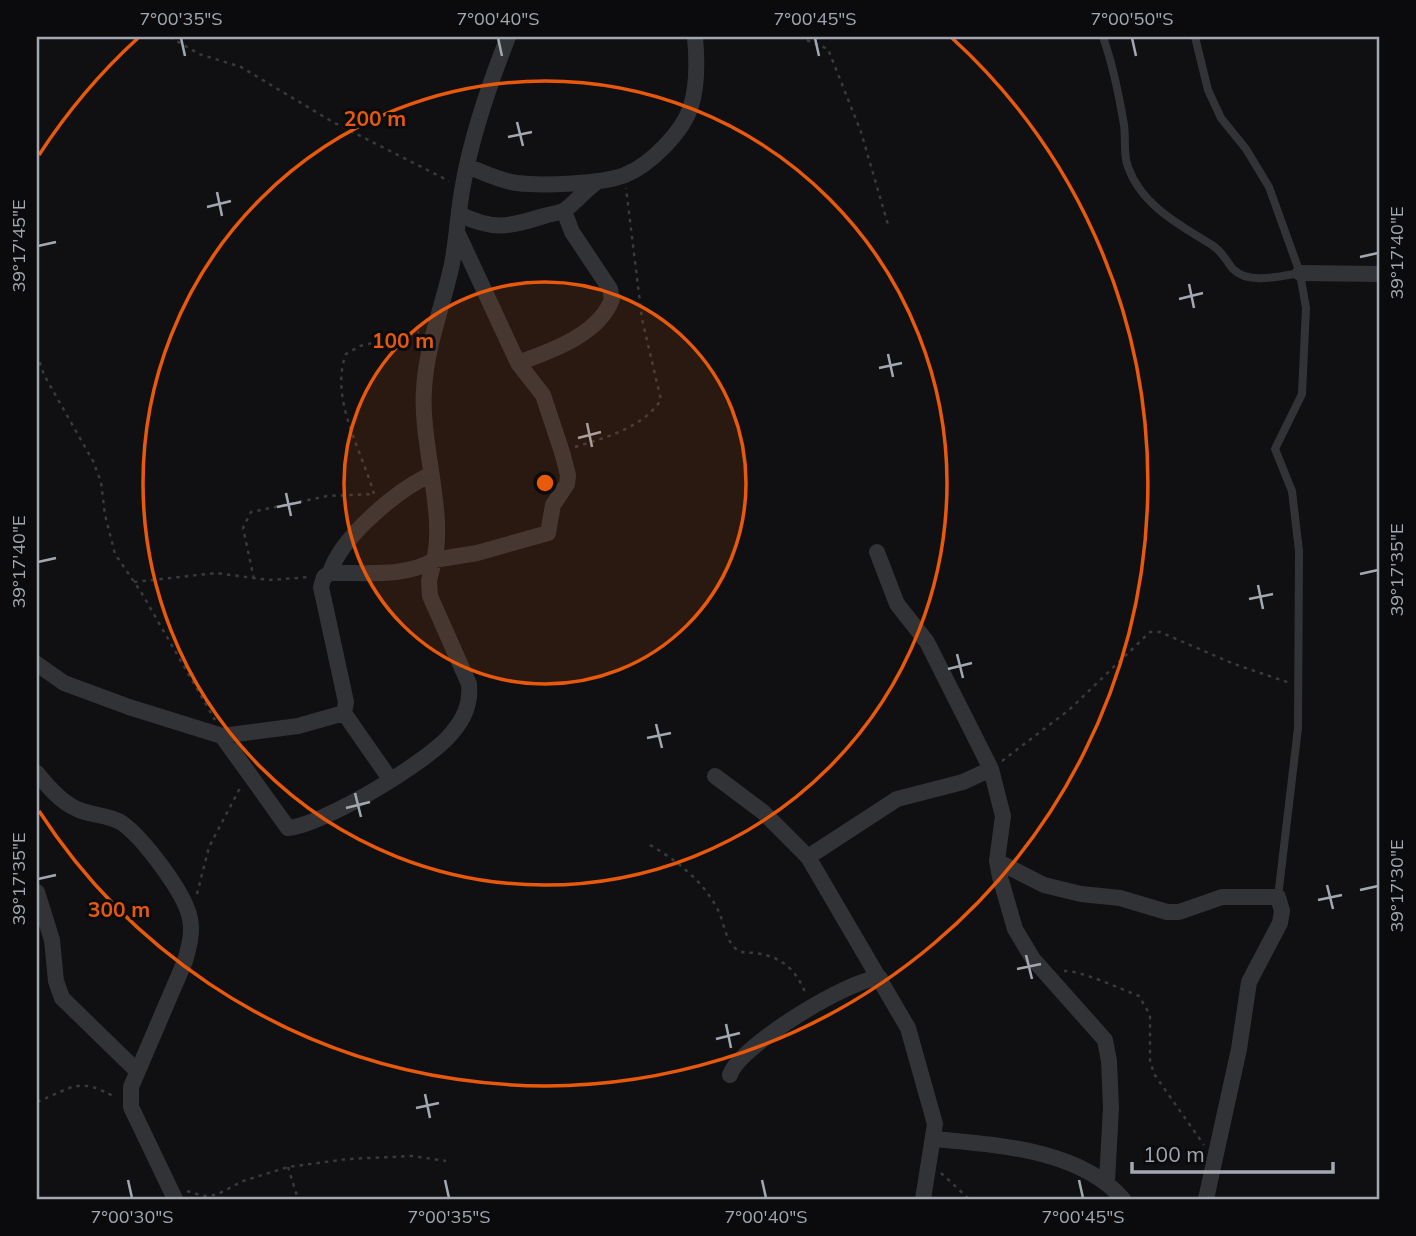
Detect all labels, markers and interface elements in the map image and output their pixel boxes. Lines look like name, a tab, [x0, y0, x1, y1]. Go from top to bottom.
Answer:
text: 7°00'35"S	[140, 7, 222, 30]
text: 7°00'40"S	[457, 7, 539, 30]
text: 7°00'45"S	[774, 7, 856, 30]
text: 7°00'50"S	[1091, 7, 1173, 30]
text: 200 m	[344, 105, 406, 131]
text: 39°17'45"E	[7, 199, 30, 293]
text: 39°17'40"E	[1385, 206, 1408, 300]
text: 100 m	[372, 327, 434, 353]
centre of rings	[533, 471, 557, 495]
text: 39°17'40"E	[7, 515, 30, 609]
text: 39°17'35"E	[1385, 523, 1408, 617]
text: 39°17'35"E	[7, 832, 30, 926]
text: 39°17'30"E	[1385, 839, 1408, 933]
text: 300 m	[88, 896, 150, 922]
scale bar	[1132, 1131, 1334, 1175]
text: 100 m	[1143, 1141, 1205, 1167]
text: 7°00'30"S	[91, 1205, 173, 1228]
text: 7°00'35"S	[408, 1205, 490, 1228]
text: 7°00'40"S	[725, 1205, 807, 1228]
text: 7°00'45"S	[1042, 1205, 1124, 1228]

